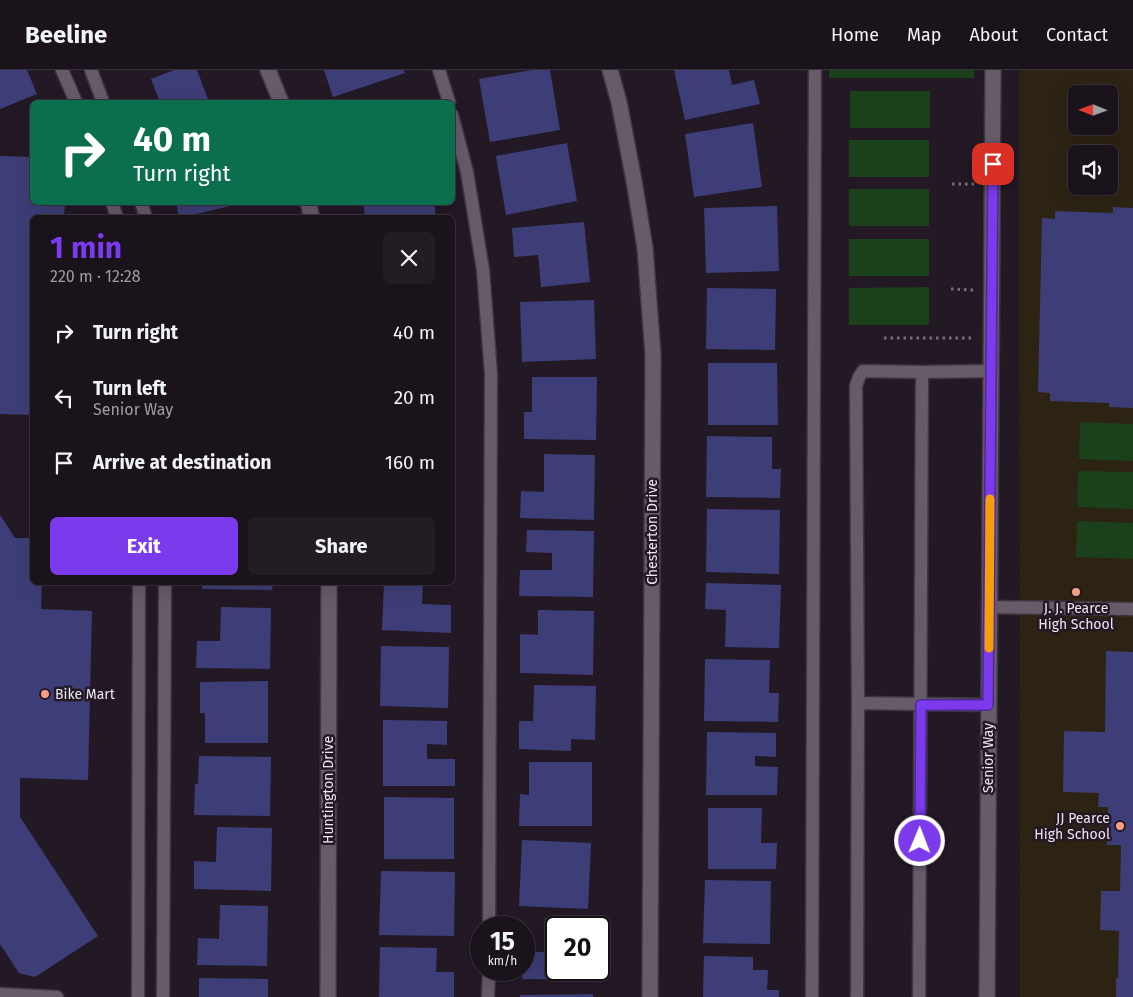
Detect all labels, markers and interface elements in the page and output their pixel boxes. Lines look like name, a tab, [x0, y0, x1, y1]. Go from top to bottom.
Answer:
text: Beeline	[25, 21, 107, 49]
text: Home	[831, 24, 879, 46]
text: Map	[907, 24, 941, 46]
text: About	[969, 24, 1018, 46]
text: Contact	[1046, 24, 1108, 46]
north arrow	[1068, 85, 1118, 135]
map controls	[1068, 85, 1118, 195]
text: 40 m	[133, 118, 211, 160]
icon: right	[50, 120, 115, 185]
pin	[972, 143, 1014, 185]
button: sound	[1068, 145, 1118, 195]
icon: arrive	[979, 150, 1007, 178]
text: Turn right	[133, 160, 230, 187]
text: 1 min	[50, 230, 122, 266]
button: close	[383, 232, 435, 284]
text: 220 m · 12:28	[50, 267, 140, 286]
icon: right	[50, 319, 78, 347]
text: Turn right	[93, 321, 178, 344]
text: 40 m	[393, 321, 435, 344]
text: Turn left	[93, 377, 167, 400]
icon: left	[50, 384, 78, 412]
text: 20 m	[394, 386, 435, 409]
text: Senior Way	[93, 400, 173, 419]
icon: arrive	[50, 449, 78, 477]
text: Arrive at destination	[93, 451, 272, 474]
text: 160 m	[385, 451, 435, 474]
street label: Chesterton Drive	[644, 479, 661, 585]
button: Exit	[50, 517, 238, 575]
button: Share	[248, 517, 435, 575]
marker: J. J. Pearce High School	[1070, 586, 1082, 598]
place label: J. J. Pearce High School	[1038, 600, 1114, 633]
place label: Bike Mart	[55, 686, 116, 703]
marker: Bike Mart	[39, 688, 51, 700]
street label: Senior Way	[980, 723, 997, 793]
street label: Huntington Drive	[320, 736, 337, 844]
place label: JJ Pearce High School	[1034, 810, 1110, 843]
position arrow	[893, 814, 945, 866]
marker: JJ Pearce High School	[1114, 820, 1126, 832]
speed limit sign: 20	[545, 916, 610, 981]
text: 15	[490, 927, 515, 957]
text: km/h	[488, 954, 517, 968]

